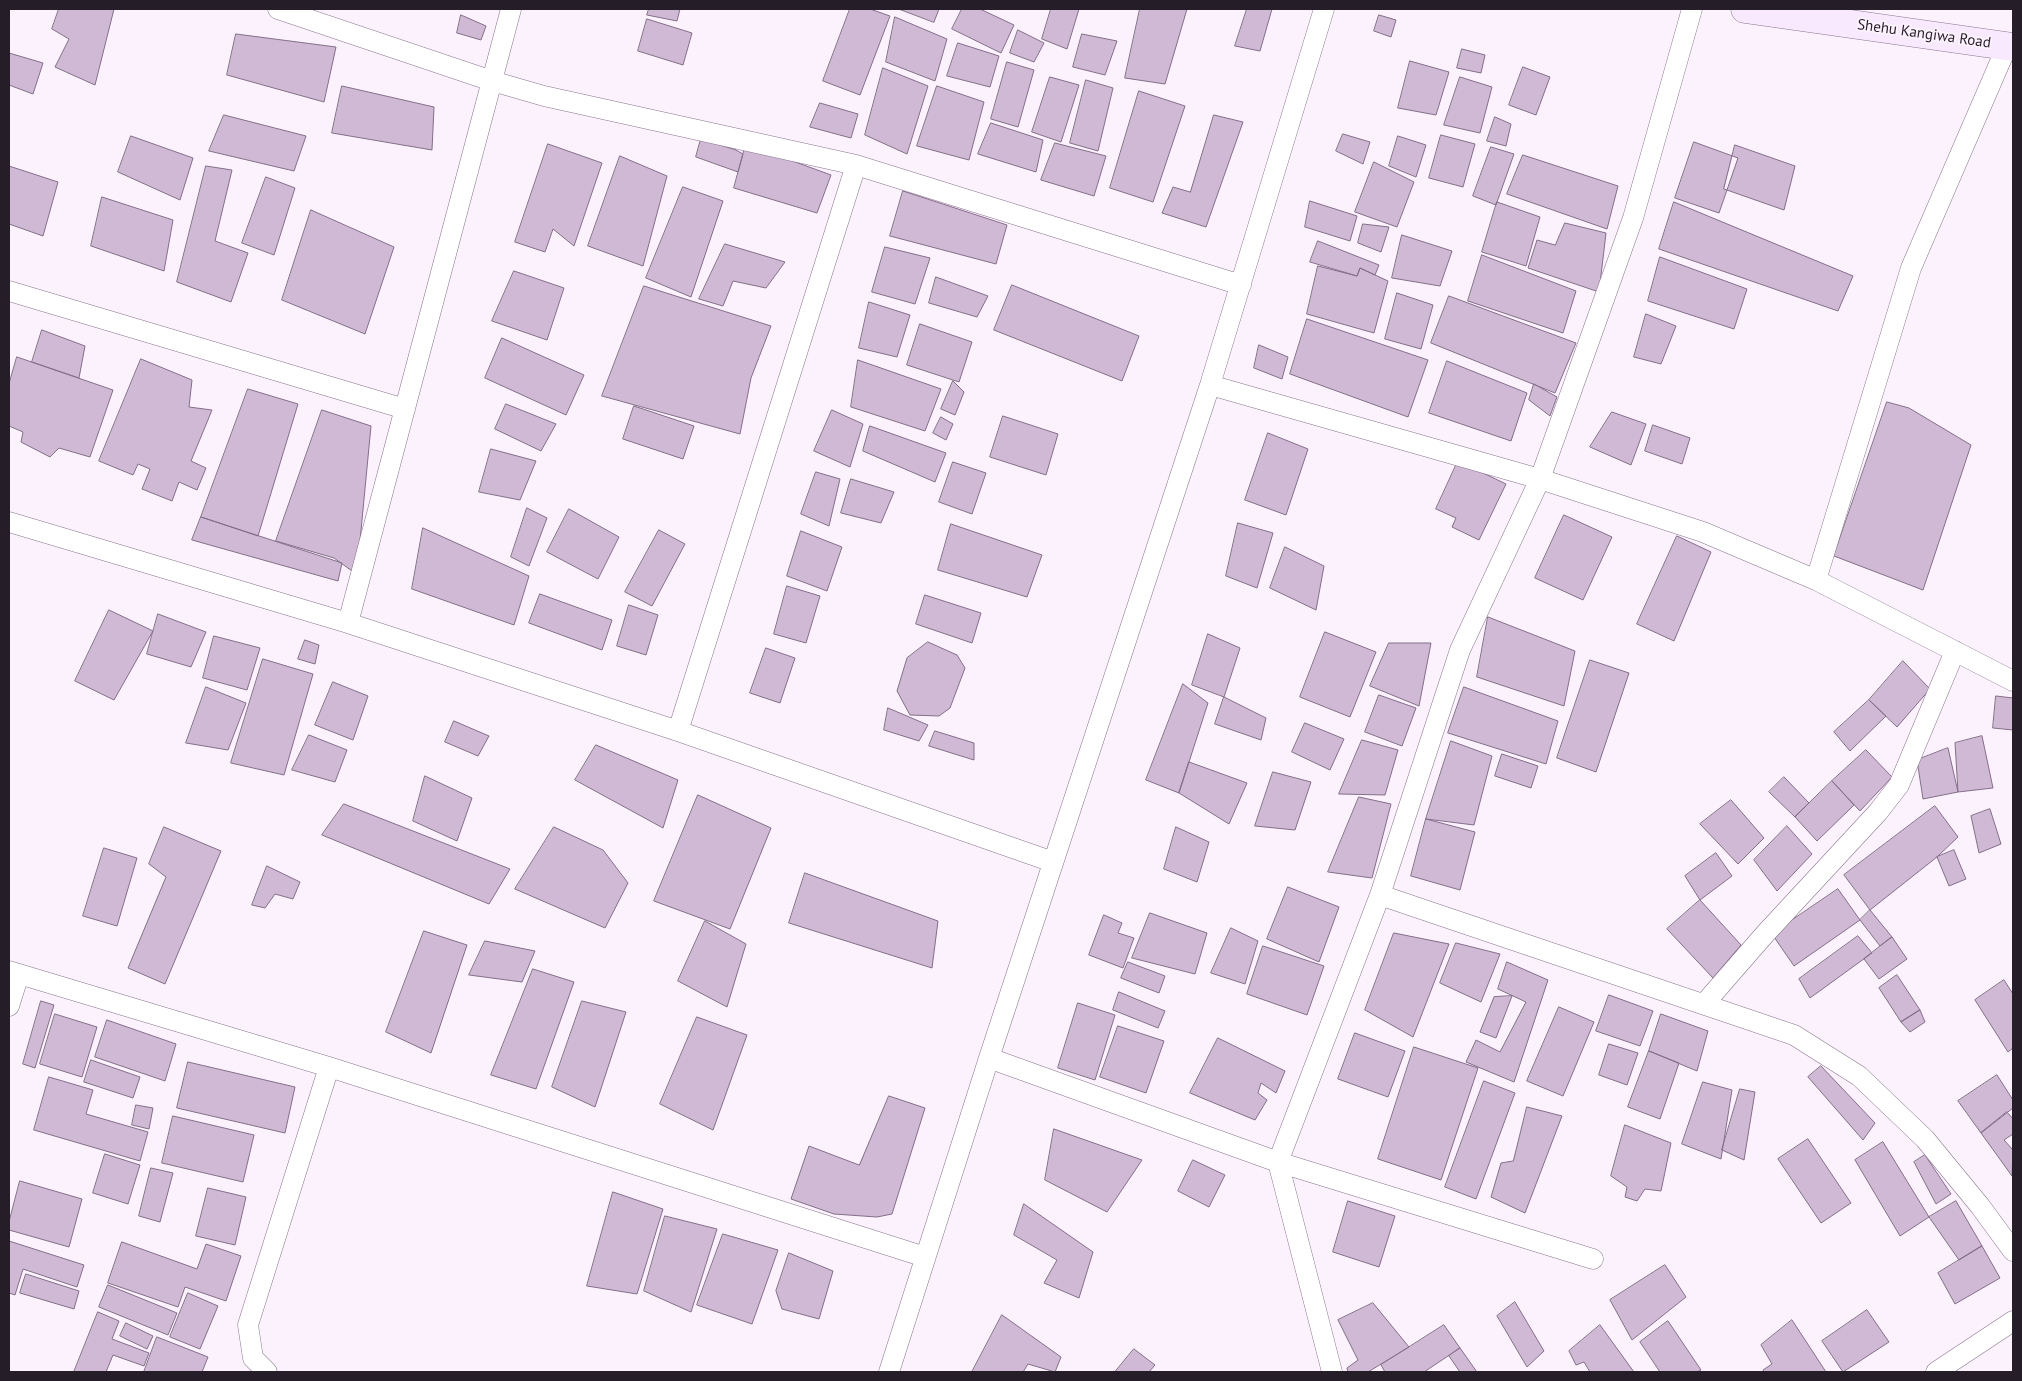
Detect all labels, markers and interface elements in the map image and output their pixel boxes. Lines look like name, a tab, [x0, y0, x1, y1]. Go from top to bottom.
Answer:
street label: Shehu Kangiwa Road	[1856, 16, 1992, 52]

